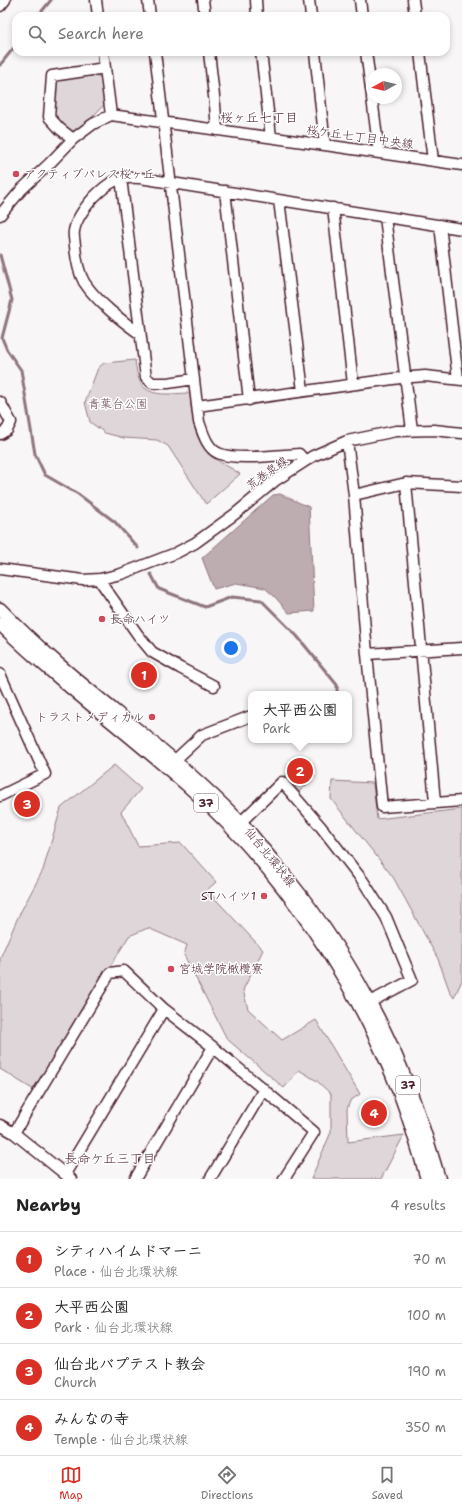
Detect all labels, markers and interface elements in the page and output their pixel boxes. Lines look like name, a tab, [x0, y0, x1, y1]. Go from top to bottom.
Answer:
search box	[12, 12, 450, 56]
icon: search	[26, 23, 48, 45]
text: Search here	[58, 24, 144, 44]
north arrow	[366, 68, 402, 104]
district label: 桜ヶ丘七丁目	[220, 109, 298, 126]
street label: 桜ケ丘七丁目中央線	[305, 122, 415, 152]
place label: アクティブパレス桜ヶ丘	[24, 166, 155, 182]
marker: アクティブパレス桜ヶ丘	[11, 169, 21, 179]
park label: 青葉台公園	[88, 396, 148, 412]
street label: 荒巻泉線	[243, 452, 291, 494]
place label: 長命ハイツ	[110, 611, 170, 627]
marker: 長命ハイツ	[97, 614, 107, 624]
your location	[221, 638, 241, 658]
pin: 1	[131, 660, 157, 690]
popup	[248, 691, 352, 743]
text: 大平西公園	[262, 700, 338, 720]
place label: トラストメディカル	[36, 709, 144, 725]
marker: トラストメディカル	[147, 712, 157, 722]
text: Park	[262, 720, 290, 737]
pin: 2	[287, 756, 313, 786]
pin: 3	[14, 789, 40, 819]
road number: 37	[194, 794, 218, 812]
street label: 仙台北環状線	[241, 824, 299, 890]
place label: STハイツ1	[201, 888, 256, 904]
marker: STハイツ1	[259, 891, 269, 901]
place label: 宮城学院橄欖寮	[179, 961, 263, 977]
marker: 宮城学院橄欖寮	[166, 964, 176, 974]
road number: 37	[396, 1076, 420, 1094]
pin: 4	[361, 1098, 387, 1128]
district label: 長命ケ丘三丁目	[64, 1150, 156, 1167]
text: Nearby	[16, 1194, 81, 1216]
text: 4 results	[390, 1197, 446, 1214]
text: シティハイムドマーニ	[54, 1241, 203, 1261]
text: 1	[26, 1251, 32, 1268]
text: 70 m	[412, 1251, 446, 1268]
text: Place · 仙台北環状線	[54, 1263, 178, 1280]
text: 大平西公園	[54, 1297, 129, 1317]
text: 2	[24, 1307, 34, 1324]
text: 100 m	[407, 1307, 446, 1324]
text: Park · 仙台北環状線	[54, 1319, 172, 1336]
text: 仙台北バプテスト教会	[54, 1354, 205, 1374]
text: 3	[24, 1363, 34, 1380]
text: 190 m	[407, 1363, 446, 1380]
text: Church	[54, 1374, 97, 1391]
text: みんなの寺	[54, 1409, 129, 1429]
text: 4	[24, 1419, 34, 1436]
text: 350 m	[405, 1419, 446, 1436]
text: Temple · 仙台北環状線	[54, 1431, 188, 1448]
tab: Map	[59, 1464, 83, 1503]
tab: Directions	[201, 1464, 253, 1503]
tab: Saved	[372, 1464, 403, 1503]

